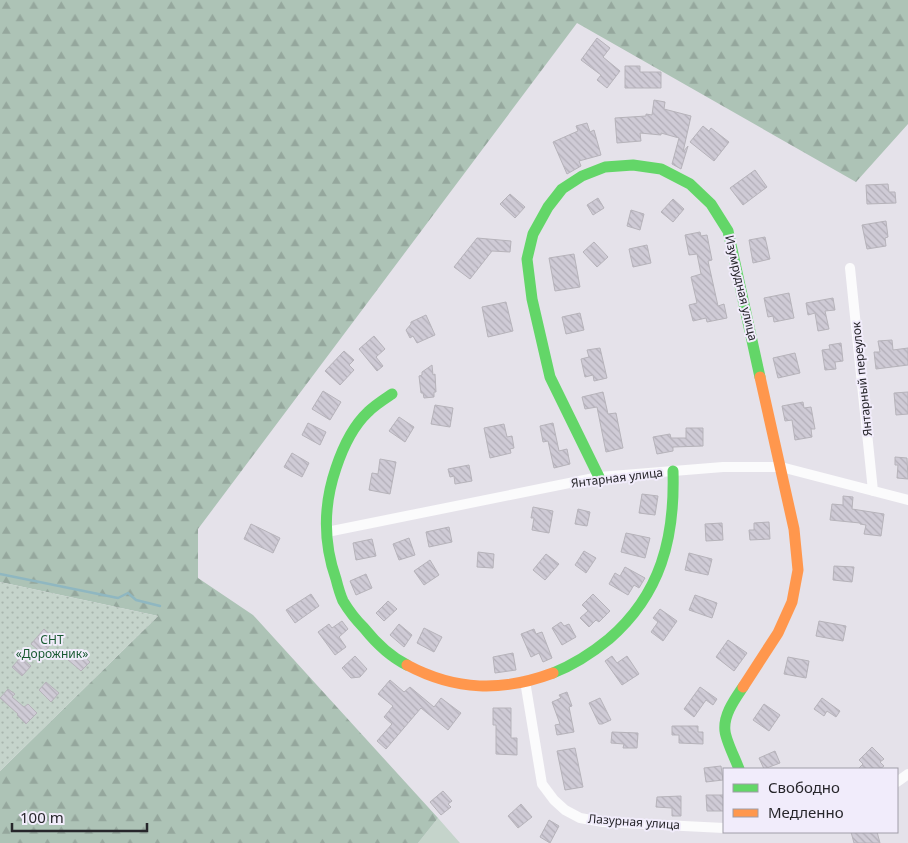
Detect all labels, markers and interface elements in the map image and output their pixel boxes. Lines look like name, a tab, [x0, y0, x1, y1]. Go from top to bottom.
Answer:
street label: Изумрудная улица	[721, 233, 762, 342]
street label: Янтарный переулок	[847, 320, 876, 437]
street label: Янтарная улица	[570, 463, 664, 492]
park label: СНТ «Дорожник»	[16, 631, 88, 662]
legend	[723, 768, 898, 833]
text: Свободно	[768, 777, 840, 797]
scale bar	[12, 800, 148, 832]
text: Медленно	[768, 802, 844, 822]
text: 100 m	[20, 807, 64, 827]
street label: Лазурная улица	[587, 810, 681, 833]

